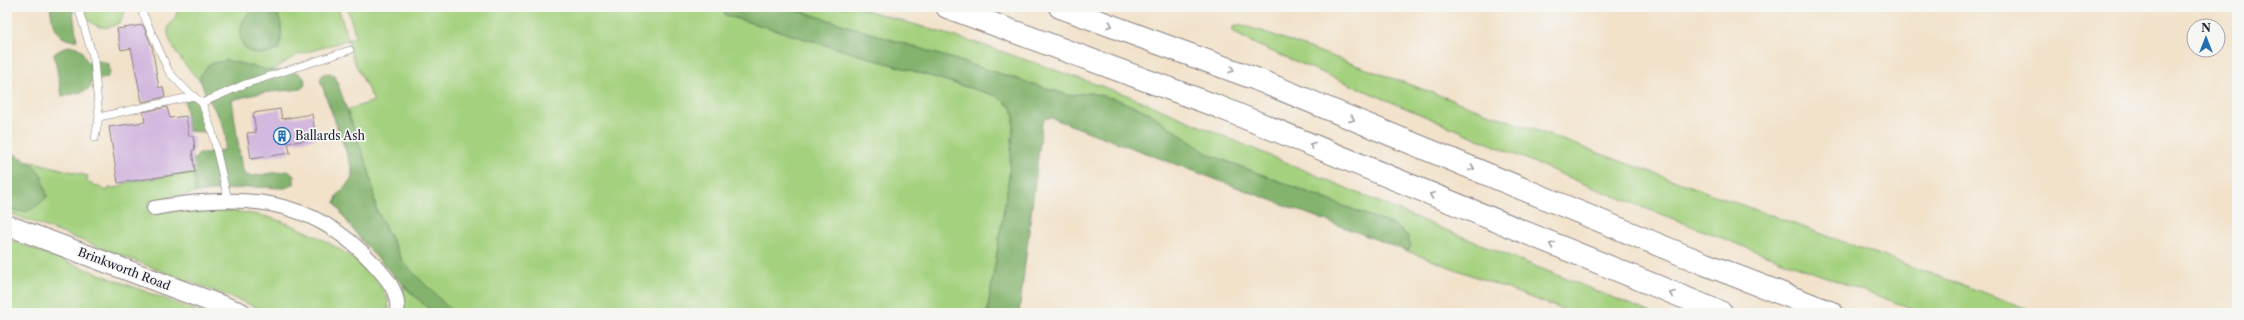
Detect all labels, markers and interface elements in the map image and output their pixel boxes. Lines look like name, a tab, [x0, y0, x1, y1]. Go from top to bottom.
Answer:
north arrow	[2186, 18, 2226, 58]
one-way arrow	[1106, 21, 1113, 29]
text: N	[2201, 21, 2211, 35]
one-way arrow	[1228, 65, 1235, 74]
one-way arrow	[1349, 114, 1356, 122]
building icon: Ballards Ash	[272, 126, 292, 146]
place label: Ballards Ash	[295, 128, 365, 143]
one-way arrow	[1308, 142, 1315, 150]
one-way arrow	[1468, 163, 1476, 171]
one-way arrow	[1428, 192, 1436, 200]
one-way arrow	[1549, 241, 1556, 249]
street label: Brinkworth Road	[76, 244, 173, 293]
one-way arrow	[1669, 290, 1676, 298]

